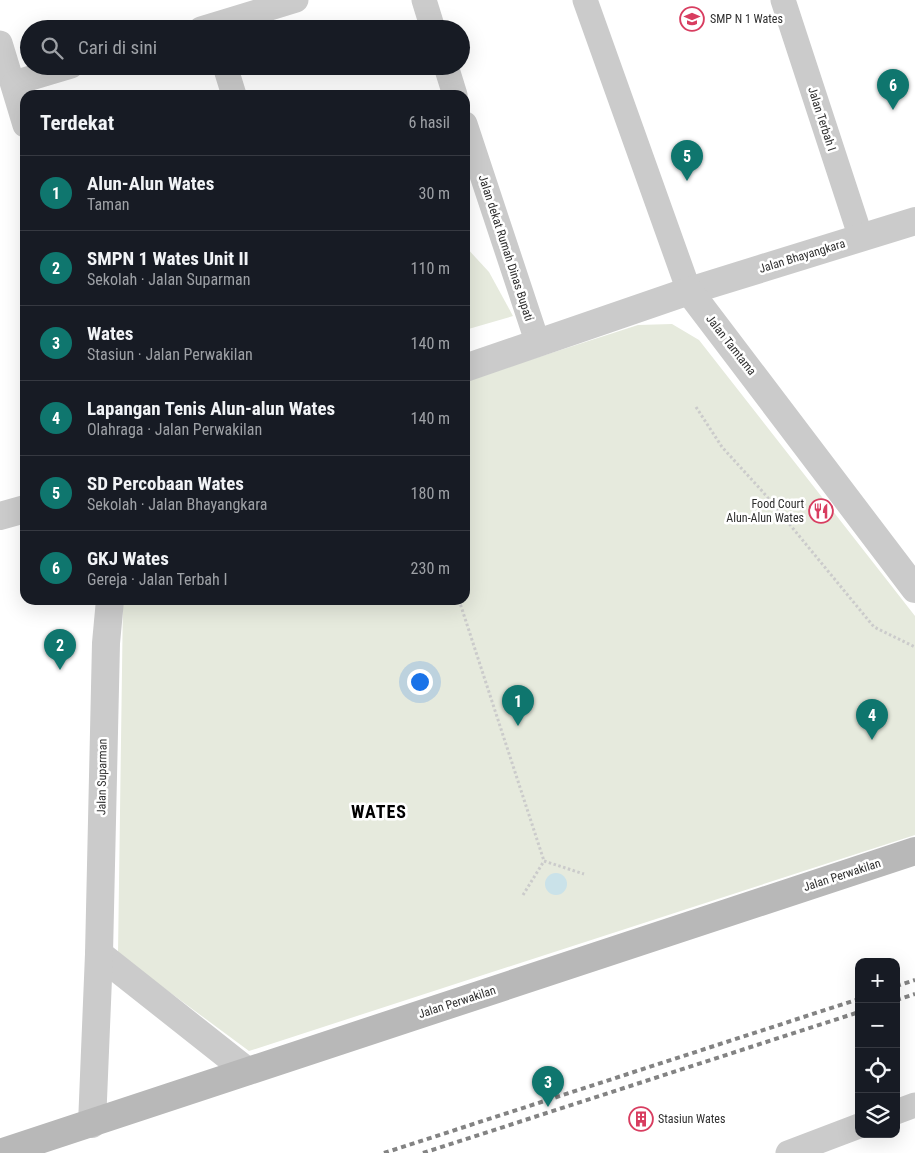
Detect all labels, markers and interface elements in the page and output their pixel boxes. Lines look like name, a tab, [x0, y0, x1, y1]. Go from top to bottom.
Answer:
school or university icon: SMP N 1 Wates	[679, 6, 705, 32]
place label: SMP N 1 Wates	[710, 12, 783, 26]
search box	[20, 20, 470, 75]
icon: search	[38, 34, 66, 62]
text: Cari di sini	[78, 36, 157, 59]
pin: 6	[877, 69, 909, 110]
street label: Jalan Terbah I	[805, 85, 839, 153]
text: Terdekat	[40, 111, 114, 135]
text: 6 hasil	[408, 113, 450, 132]
pin: 5	[671, 140, 703, 181]
text: Alun-Alun Wates	[87, 172, 214, 195]
street label: Jalan dekat Rumah Dinas Bupati	[476, 173, 536, 323]
text: 1	[52, 184, 60, 203]
text: 30 m	[418, 184, 450, 203]
text: Taman	[87, 195, 130, 214]
street label: Jalan Bhayangkara	[757, 236, 847, 276]
text: SMPN 1 Wates Unit II	[87, 247, 249, 270]
text: 2	[52, 259, 60, 278]
text: 110 m	[411, 259, 450, 278]
text: Sekolah · Jalan Suparman	[87, 270, 250, 289]
street label: Jalan Tamtama	[703, 312, 759, 378]
text: Wates	[87, 322, 133, 345]
text: 3	[52, 334, 60, 353]
text: 140 m	[411, 334, 450, 353]
text: Stasiun · Jalan Perwakilan	[87, 345, 253, 364]
text: Lapangan Tenis Alun-alun Wates	[87, 397, 335, 420]
text: 4	[52, 409, 60, 428]
text: 140 m	[411, 409, 450, 428]
text: Olahraga · Jalan Perwakilan	[87, 420, 262, 439]
text: SD Percobaan Wates	[87, 472, 244, 495]
text: 5	[52, 484, 60, 503]
text: 180 m	[411, 484, 450, 503]
text: Sekolah · Jalan Bhayangkara	[87, 495, 267, 514]
place label: Food Court Alun-Alun Wates	[726, 497, 804, 525]
restaurant icon: Food Court Alun-Alun Wates	[808, 498, 834, 524]
text: GKJ Wates	[87, 547, 169, 570]
text: 6	[52, 559, 60, 578]
text: 230 m	[411, 559, 450, 578]
text: Gereja · Jalan Terbah I	[87, 570, 227, 589]
pin: 2	[44, 629, 76, 670]
your location	[407, 669, 433, 695]
pin: 1	[502, 685, 534, 726]
pin: 4	[856, 699, 888, 740]
street label: Jalan Suparman	[94, 738, 110, 815]
district label: WATES	[351, 801, 407, 822]
street label: Jalan Perwakilan	[802, 856, 883, 894]
map controls	[855, 958, 900, 1138]
button: +	[855, 958, 900, 1003]
street label: Jalan Perwakilan	[417, 983, 498, 1021]
button: −	[855, 1003, 900, 1048]
button: locate	[855, 1048, 900, 1093]
pin: 3	[532, 1066, 564, 1107]
button: layers	[855, 1093, 900, 1138]
building icon: Stasiun Wates	[628, 1106, 654, 1132]
place label: Stasiun Wates	[658, 1112, 725, 1126]

